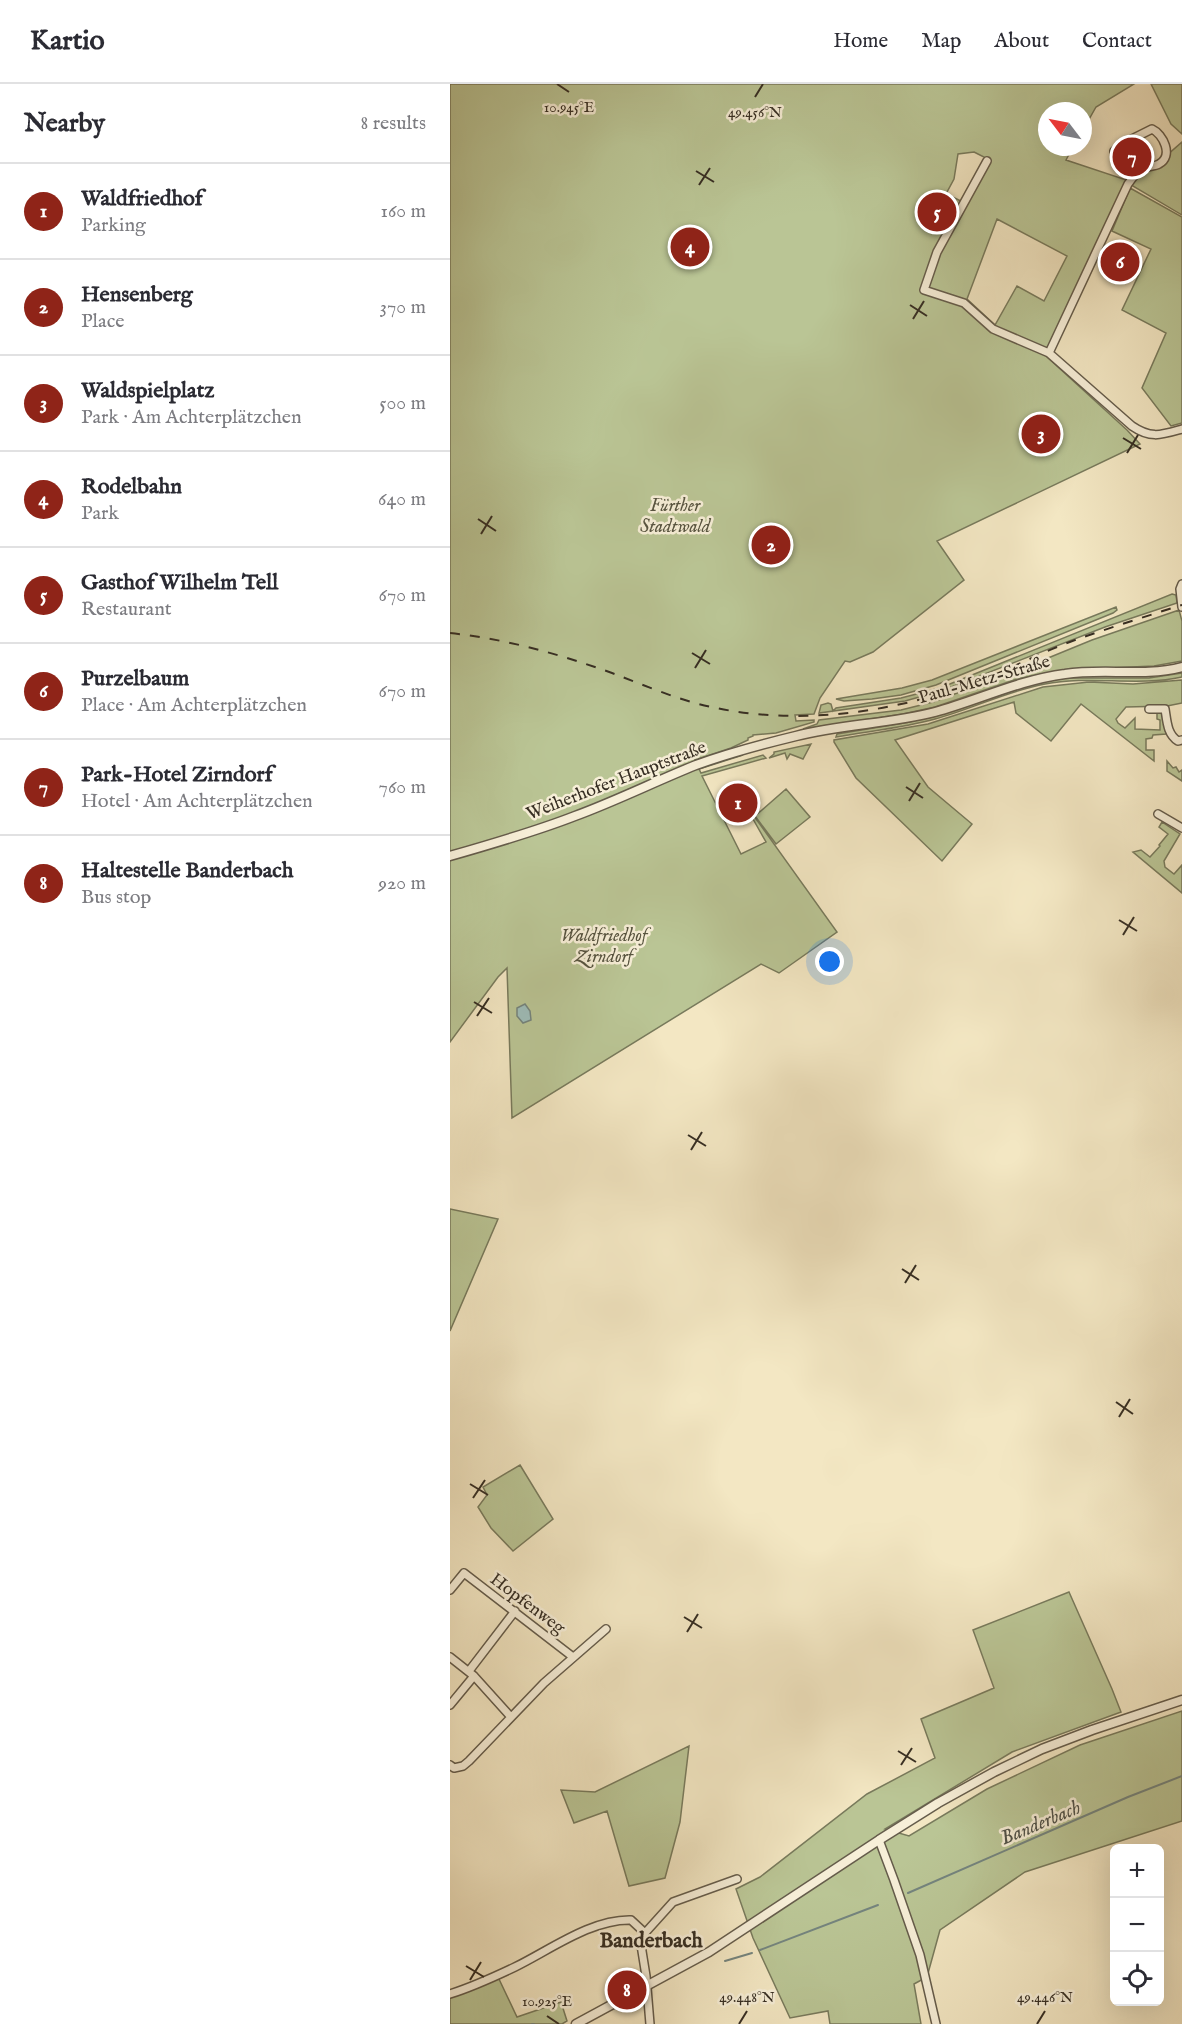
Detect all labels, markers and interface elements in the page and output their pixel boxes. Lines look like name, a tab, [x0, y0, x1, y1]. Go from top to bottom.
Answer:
text: Kartio	[30, 24, 105, 59]
text: Home	[833, 28, 888, 55]
text: Map	[921, 28, 961, 55]
text: About	[994, 28, 1049, 55]
text: Contact	[1082, 28, 1152, 55]
text: 10.945°E	[544, 98, 594, 117]
north arrow	[1038, 102, 1092, 156]
text: 49.456°N	[728, 103, 782, 122]
text: Nearby	[24, 107, 105, 140]
text: 8 results	[360, 111, 426, 136]
pin: 7	[1112, 134, 1152, 180]
text: Waldfriedhof	[81, 185, 203, 213]
pin: 5	[918, 190, 956, 234]
text: 1	[40, 199, 47, 224]
text: 160 m	[380, 199, 426, 224]
text: Parking	[81, 213, 146, 238]
pin: 4	[670, 224, 710, 270]
pin: 6	[1100, 240, 1140, 285]
text: Hensenberg	[81, 281, 193, 309]
text: 2	[39, 295, 48, 320]
text: 370 m	[380, 295, 426, 320]
text: Place	[81, 309, 124, 334]
text: Waldspielplatz	[81, 377, 214, 405]
text: 3	[40, 391, 47, 416]
text: 500 m	[379, 391, 426, 416]
text: Park · Am Achterplätzchen	[81, 405, 302, 430]
pin: 3	[1022, 412, 1060, 456]
text: Rodelbahn	[81, 473, 182, 501]
text: 4	[39, 487, 48, 512]
text: 640 m	[378, 487, 426, 512]
park label: Fürther Stadtwald	[640, 495, 712, 539]
text: Park	[81, 501, 119, 526]
pin: 2	[752, 522, 790, 568]
text: Gasthof Wilhelm Tell	[81, 569, 278, 597]
text: 5	[40, 583, 47, 608]
text: 670 m	[379, 583, 426, 608]
text: Restaurant	[81, 597, 172, 622]
street label: Paul-Metz-Straße	[916, 651, 1053, 710]
text: Purzelbaum	[81, 665, 189, 693]
text: 6	[39, 679, 48, 704]
text: 670 m	[379, 679, 426, 704]
text: Place · Am Achterplätzchen	[81, 693, 307, 718]
street label: Weiherhofer Hauptstraße	[523, 736, 710, 826]
text: Park-Hotel Zirndorf	[81, 761, 273, 789]
text: 7	[39, 775, 48, 800]
text: 760 m	[379, 775, 426, 800]
pin: 1	[718, 780, 758, 826]
text: Hotel · Am Achterplätzchen	[81, 789, 313, 814]
text: Haltestelle Banderbach	[81, 857, 293, 885]
text: 8	[40, 871, 47, 896]
text: 920 m	[378, 871, 426, 896]
text: Bus stop	[81, 885, 151, 910]
park label: Waldfriedhof Zirndorf	[561, 925, 652, 969]
your location	[815, 947, 844, 976]
street label: Hopfenweg	[485, 1568, 570, 1640]
water label: Banderbach	[997, 1795, 1085, 1851]
map controls	[1110, 1844, 1164, 2006]
button: +	[1110, 1844, 1164, 1898]
button: −	[1110, 1898, 1164, 1952]
district label: Banderbach	[599, 1928, 703, 1955]
button: locate	[1110, 1952, 1164, 2006]
pin: 8	[608, 1968, 646, 2012]
text: 49.448°N	[719, 1988, 775, 2007]
text: 49.446°N	[1017, 1988, 1073, 2007]
text: 10.925°E	[522, 1992, 572, 2011]

